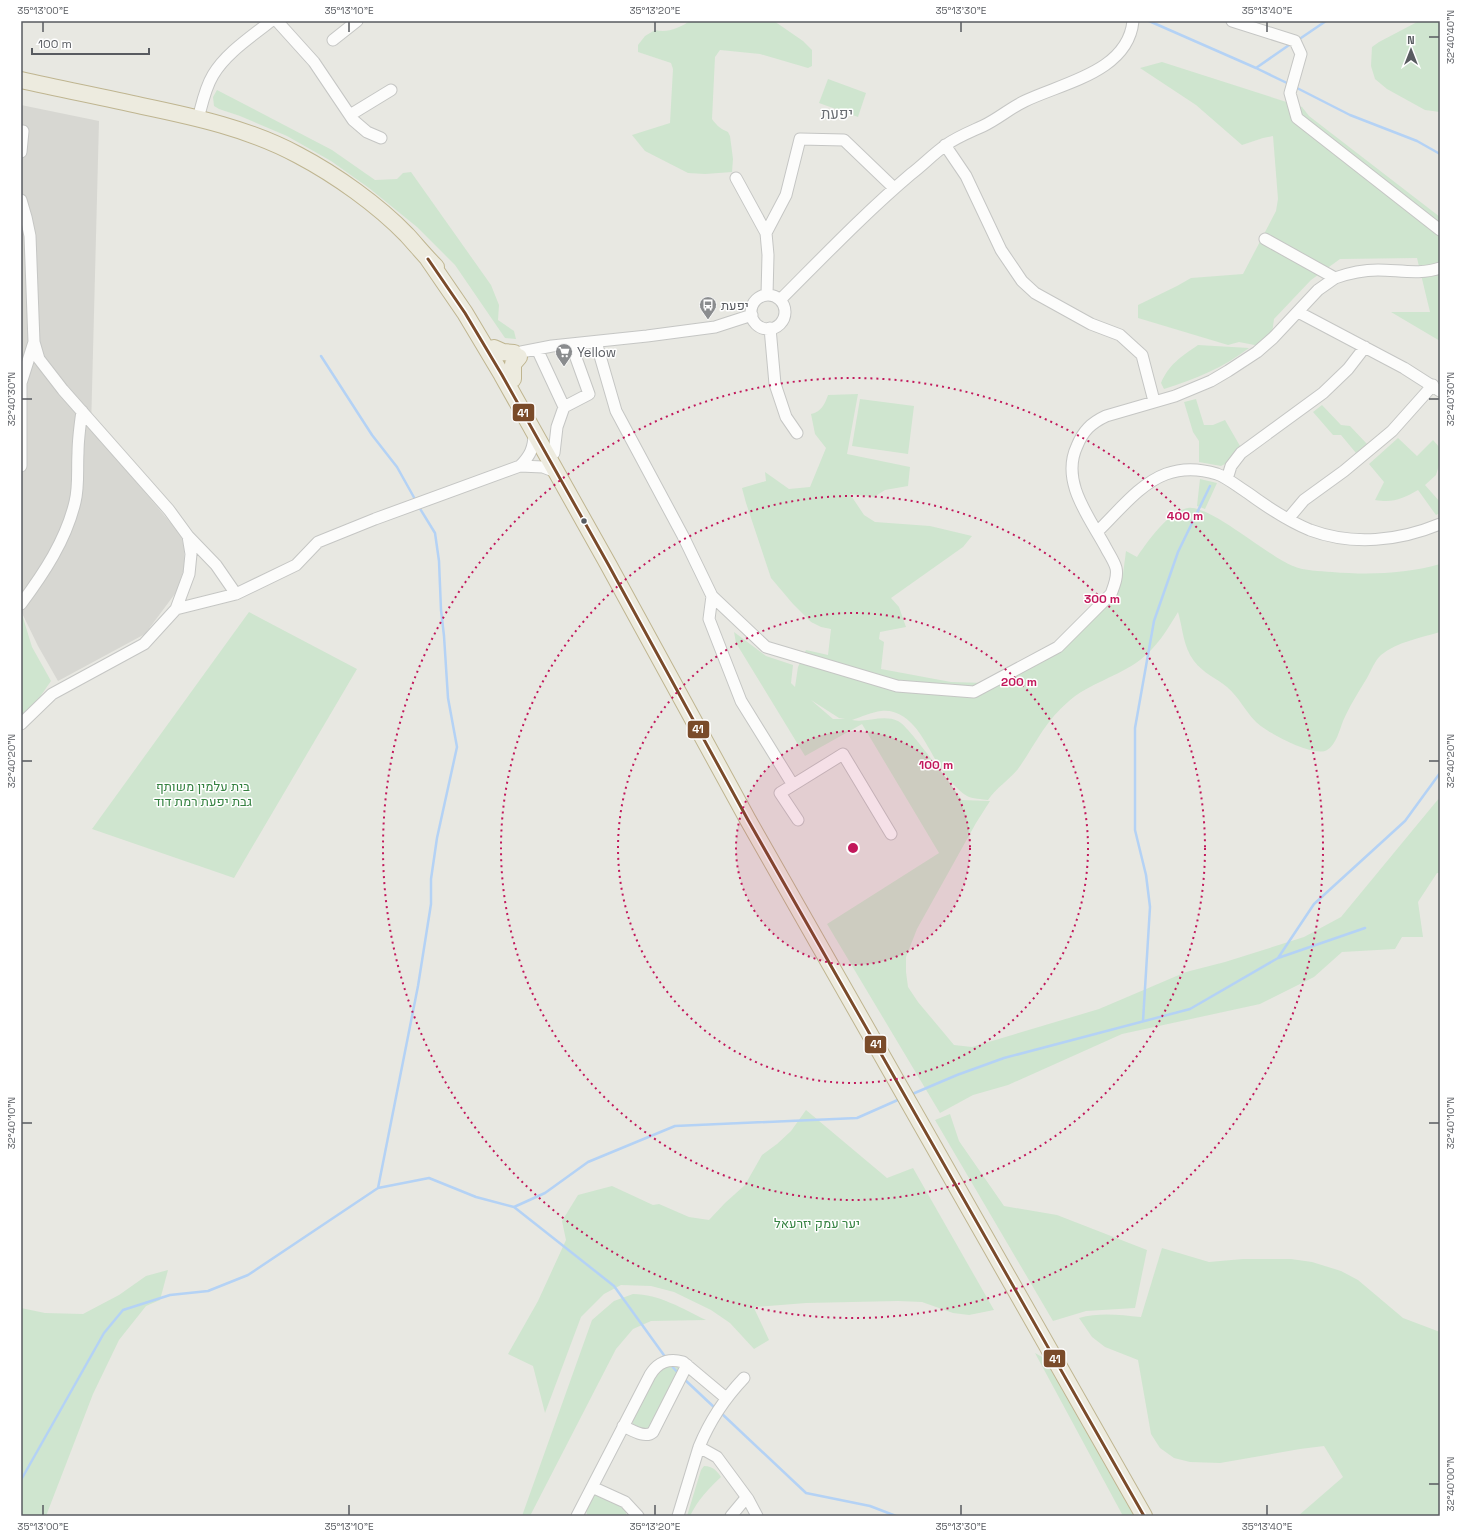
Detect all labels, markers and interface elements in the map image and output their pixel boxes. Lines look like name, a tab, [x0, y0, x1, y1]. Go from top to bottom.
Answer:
text: 35°13'00"E	[17, 4, 69, 17]
text: 35°13'10"E	[324, 4, 374, 17]
text: 35°13'20"E	[630, 4, 681, 17]
text: 35°13'30"E	[936, 4, 987, 17]
text: 35°13'40"E	[1242, 4, 1293, 17]
text: 32°40'40"N	[1444, 10, 1457, 64]
scale bar	[32, 30, 149, 56]
north arrow	[1391, 30, 1431, 70]
text: N	[1407, 33, 1415, 47]
text: 100 m	[38, 36, 72, 52]
district label: יפעת	[821, 104, 853, 123]
bus stop icon: יפעת	[698, 295, 718, 320]
place label: יפעת	[721, 297, 749, 314]
supermarket icon: Yellow	[554, 342, 574, 367]
place label: Yellow	[577, 344, 616, 361]
text: 32°40'30"N	[5, 372, 18, 426]
text: 32°40'30"N	[1444, 372, 1457, 426]
line badge: 41	[512, 403, 535, 422]
text: 41	[517, 406, 529, 420]
text: 400 m	[1167, 508, 1203, 524]
unlabelled marker	[579, 516, 589, 526]
text: 300 m	[1084, 591, 1120, 607]
text: 200 m	[1001, 674, 1037, 690]
line badge: 41	[687, 720, 710, 739]
text: 41	[692, 722, 704, 736]
text: 32°40'20"N	[5, 734, 18, 788]
text: 32°40'20"N	[1444, 734, 1457, 788]
text: 100 m	[919, 757, 953, 773]
park label: בית עלמין משותף גבת יפעת רמת דוד	[154, 778, 252, 810]
centre of rings	[846, 841, 860, 855]
line badge: 41	[864, 1035, 887, 1054]
text: 41	[870, 1037, 882, 1051]
text: 32°40'10"N	[5, 1097, 18, 1149]
text: 32°40'10"N	[1444, 1097, 1457, 1149]
park label: יער עמק יזרעאל	[774, 1215, 860, 1232]
line badge: 41	[1043, 1349, 1066, 1368]
text: 41	[1049, 1352, 1061, 1366]
text: 32°40'00"N	[1444, 1457, 1457, 1511]
text: 35°13'00"E	[17, 1520, 69, 1533]
text: 35°13'10"E	[324, 1520, 374, 1533]
text: 35°13'20"E	[630, 1520, 681, 1533]
text: 35°13'30"E	[936, 1520, 987, 1533]
text: 35°13'40"E	[1242, 1520, 1293, 1533]

